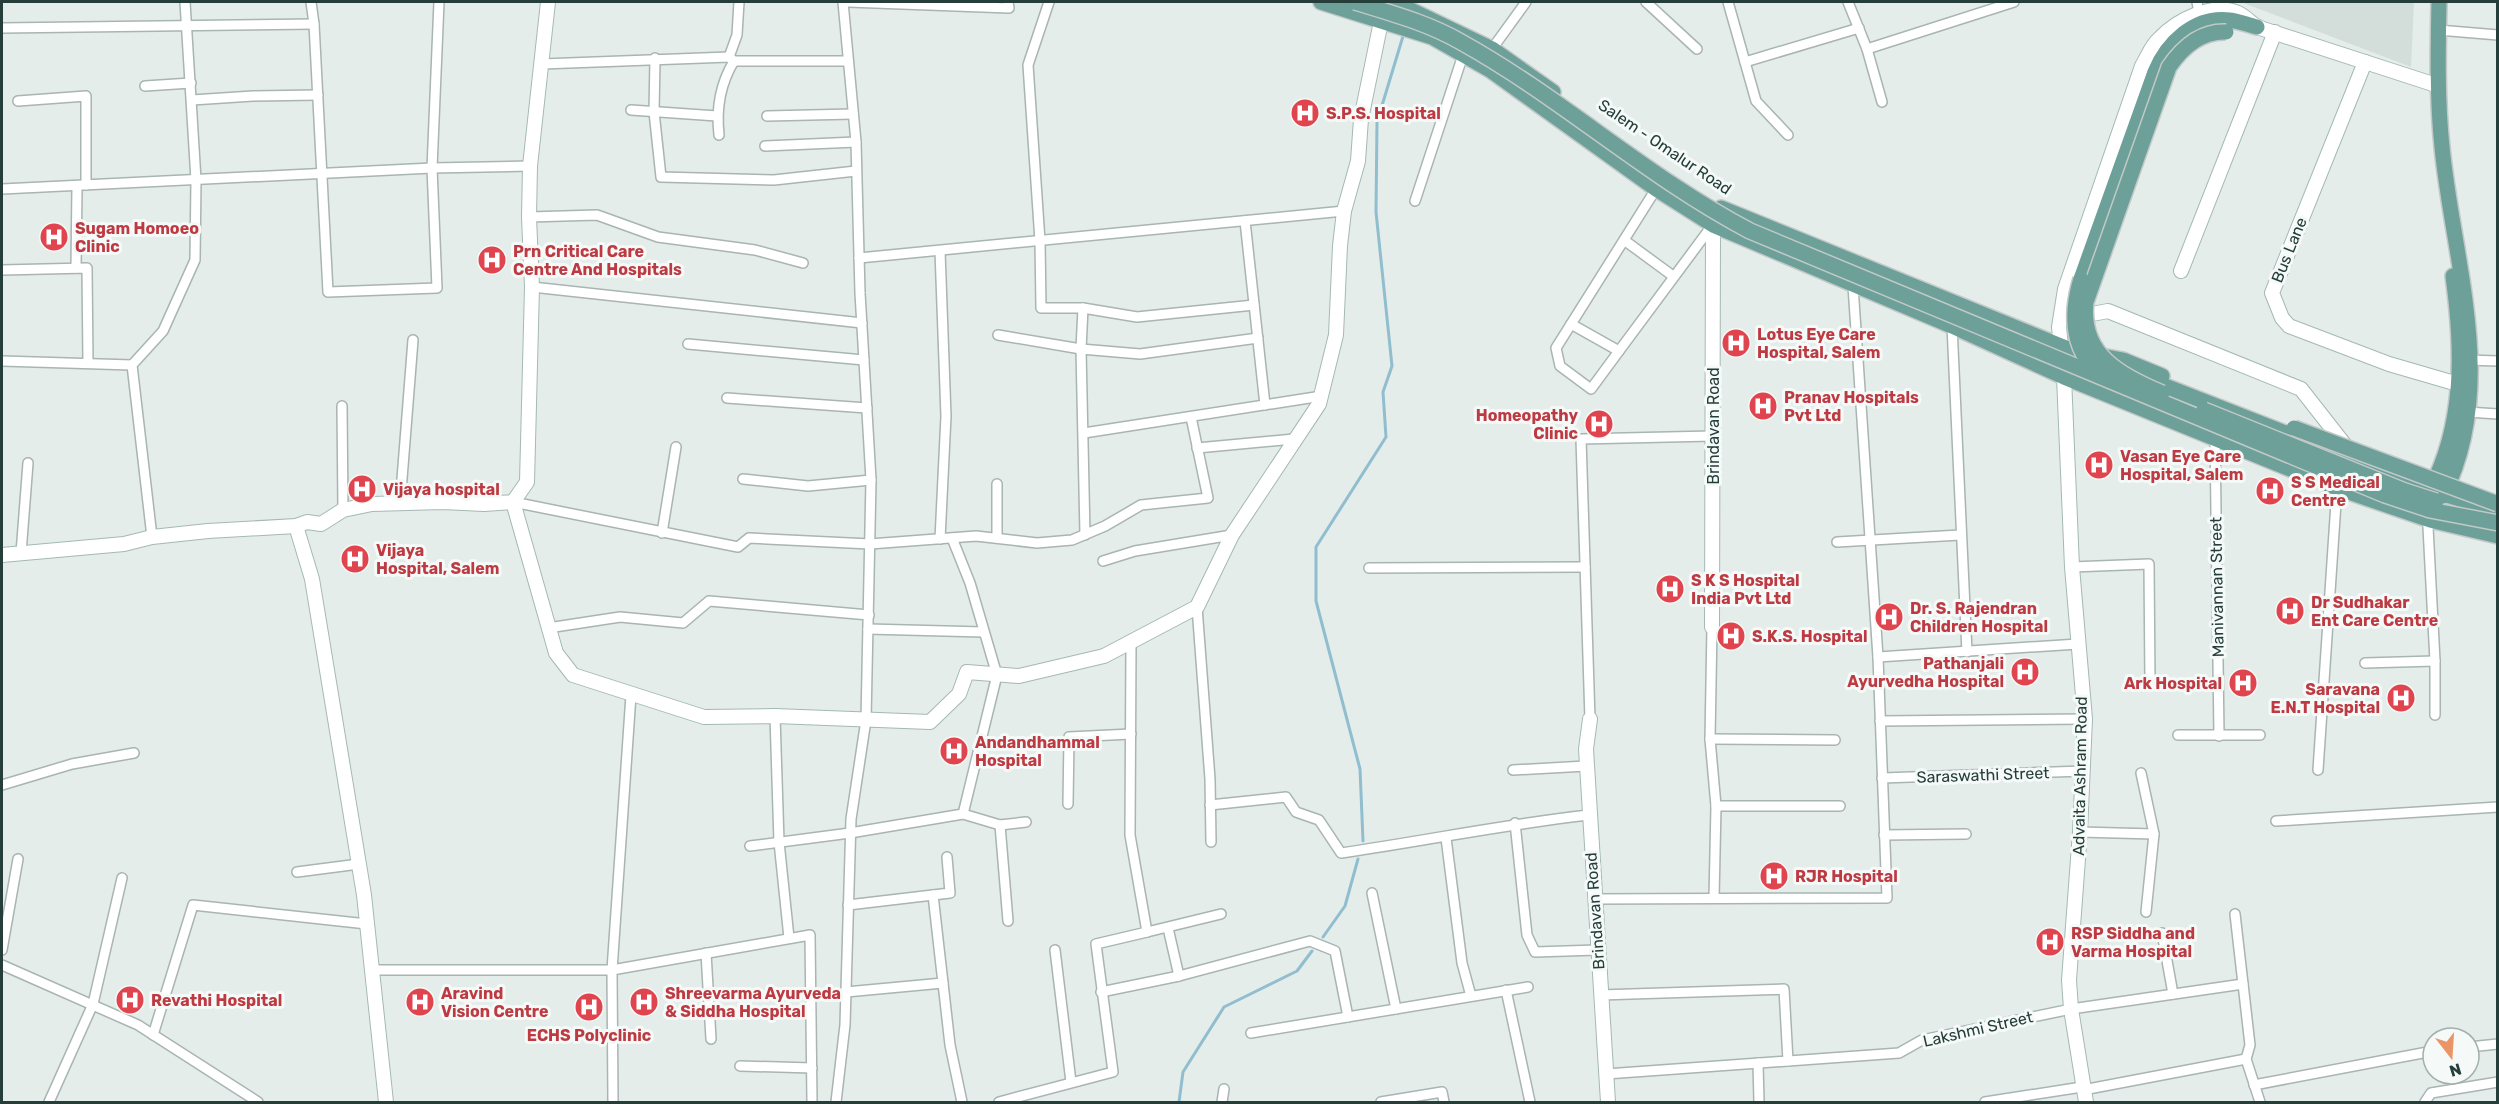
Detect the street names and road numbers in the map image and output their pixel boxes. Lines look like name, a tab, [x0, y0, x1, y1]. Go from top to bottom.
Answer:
street label: Salem - Omalur Road	[1595, 95, 1735, 199]
street label: Bus Lane	[2267, 214, 2311, 286]
street label: Brindavan Road	[1704, 367, 1723, 485]
street label: Manivannan Street	[2206, 517, 2228, 657]
street label: Advaita Ashram Road	[2069, 696, 2091, 856]
street label: Saraswathi Street	[1916, 763, 2050, 787]
street label: Brindavan Road	[1581, 852, 1609, 970]
street label: Lakshmi Street	[1921, 1007, 2035, 1051]

